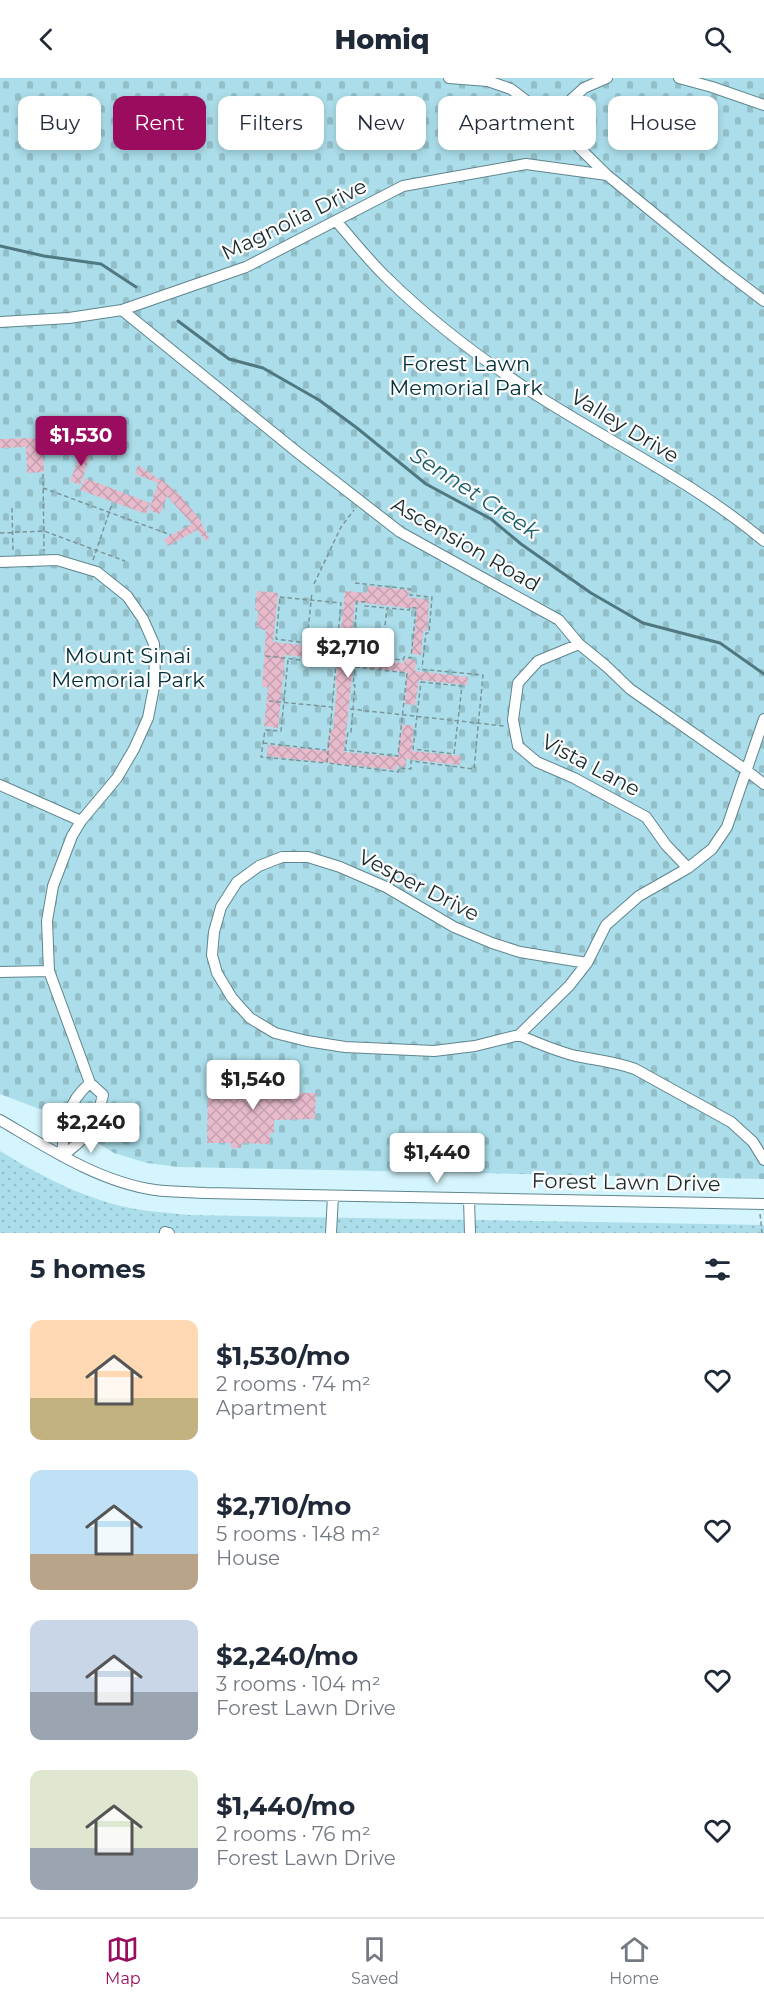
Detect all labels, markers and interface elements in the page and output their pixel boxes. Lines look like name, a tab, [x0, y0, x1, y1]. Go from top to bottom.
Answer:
icon: back	[30, 23, 63, 56]
text: Homiq	[334, 23, 430, 56]
icon: search	[701, 23, 734, 56]
chip: Buy	[18, 96, 101, 150]
chip: Rent	[113, 96, 206, 150]
chip: Filters	[218, 96, 324, 150]
chip: New	[336, 96, 426, 150]
chip: Apartment	[438, 96, 596, 150]
chip: House	[608, 96, 718, 150]
street label: Magnolia Drive	[217, 173, 371, 265]
park label: Forest Lawn Memorial Park	[389, 351, 543, 400]
street label: Valley Drive	[566, 384, 684, 468]
pin: $1,530	[32, 416, 130, 467]
text: $1,530	[50, 423, 112, 447]
water label: Sennet Creek	[405, 441, 545, 545]
street label: Ascension Road	[387, 491, 545, 597]
pin: $2,710	[299, 628, 397, 679]
text: $2,710	[316, 635, 380, 659]
park label: Mount Sinai Memorial Park	[51, 643, 205, 692]
street label: Vista Lane	[538, 729, 644, 801]
street label: Vesper Drive	[354, 844, 484, 926]
pin: $1,540	[204, 1060, 302, 1111]
text: $1,540	[221, 1067, 285, 1091]
pin: $2,240	[42, 1103, 140, 1154]
text: $2,240	[56, 1110, 126, 1134]
pin: $1,440	[388, 1133, 486, 1184]
text: $1,440	[404, 1140, 470, 1164]
street label: Forest Lawn Drive	[531, 1168, 721, 1196]
text: 5 homes	[30, 1253, 146, 1285]
icon: filters	[701, 1253, 734, 1286]
text: $1,530/mo	[216, 1340, 350, 1372]
icon: home	[78, 1344, 150, 1416]
icon: heart	[701, 1364, 734, 1397]
text: 2 rooms · 74 m²	[216, 1372, 371, 1396]
text: Apartment	[216, 1396, 327, 1420]
text: $2,710/mo	[216, 1490, 351, 1522]
icon: home	[78, 1494, 150, 1566]
icon: heart	[701, 1514, 734, 1547]
text: 5 rooms · 148 m²	[216, 1522, 380, 1546]
text: House	[216, 1546, 280, 1570]
text: $2,240/mo	[216, 1640, 358, 1672]
icon: home	[78, 1644, 150, 1716]
icon: heart	[701, 1664, 734, 1697]
text: 3 rooms · 104 m²	[216, 1672, 381, 1696]
text: Forest Lawn Drive	[216, 1696, 396, 1720]
text: $1,440/mo	[216, 1790, 355, 1822]
icon: home	[78, 1794, 150, 1866]
icon: heart	[701, 1814, 734, 1847]
text: 2 rooms · 76 m²	[216, 1822, 371, 1846]
text: Forest Lawn Drive	[216, 1846, 396, 1870]
tab: Map	[105, 1933, 141, 1988]
tab: Saved	[351, 1933, 399, 1988]
tab: Home	[609, 1933, 659, 1988]

